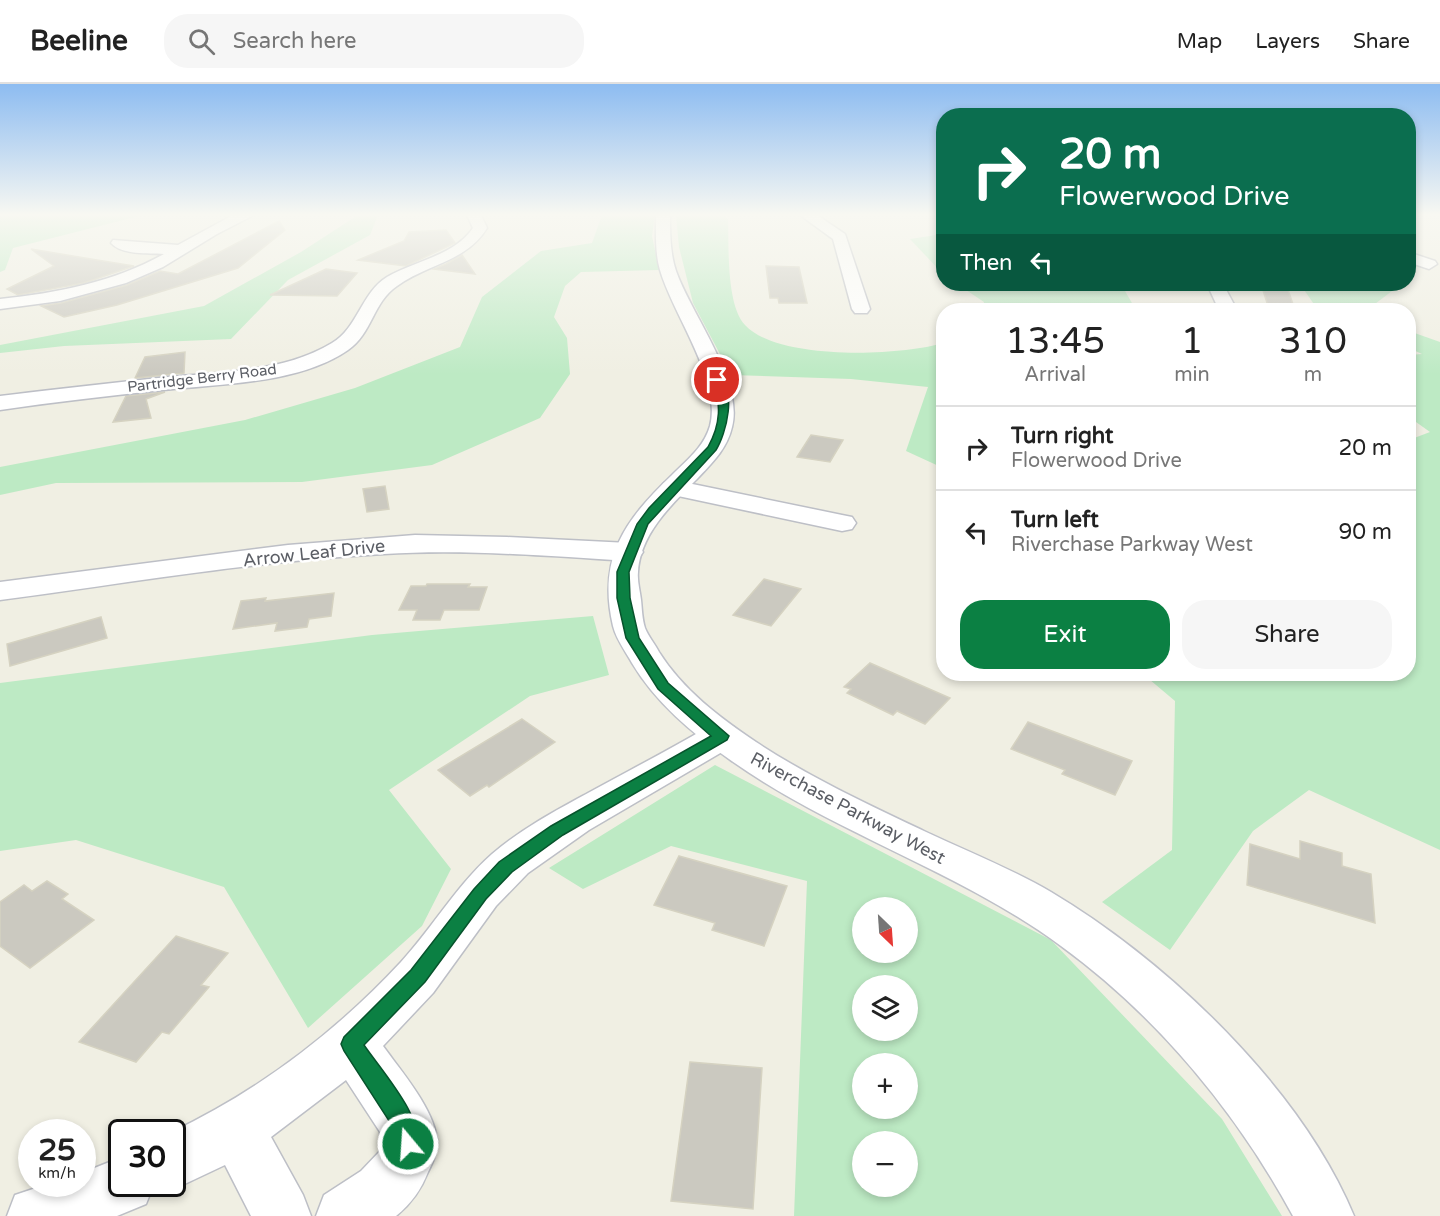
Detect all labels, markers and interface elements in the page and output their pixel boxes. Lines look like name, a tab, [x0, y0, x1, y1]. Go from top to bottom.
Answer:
search box	[164, 14, 584, 68]
text: Beeline	[30, 24, 128, 58]
icon: search	[185, 25, 218, 58]
text: Search here	[233, 28, 357, 54]
text: Map	[1177, 29, 1222, 54]
text: Layers	[1255, 29, 1320, 54]
text: Share	[1353, 29, 1410, 54]
text: 20 m	[1059, 129, 1161, 180]
icon: right	[960, 132, 1038, 210]
text: Flowerwood Drive	[1059, 180, 1290, 213]
icon: left	[1025, 246, 1058, 279]
text: Then	[960, 250, 1013, 276]
text: 13:45	[1005, 320, 1105, 363]
text: 1	[1181, 320, 1203, 363]
text: 310	[1279, 320, 1347, 363]
pin	[691, 354, 742, 405]
street label: Partridge Berry Road	[126, 360, 278, 396]
icon: arrive	[700, 363, 733, 396]
text: Arrival	[1024, 363, 1086, 387]
text: min	[1174, 363, 1210, 387]
text: m	[1304, 363, 1322, 387]
text: Turn right	[1011, 423, 1113, 449]
icon: right	[960, 432, 993, 465]
text: 20 m	[1338, 435, 1392, 461]
text: Flowerwood Drive	[1011, 449, 1182, 473]
text: Turn left	[1011, 507, 1099, 533]
icon: left	[960, 516, 993, 549]
text: 90 m	[1338, 519, 1392, 545]
text: Riverchase Parkway West	[1011, 533, 1253, 557]
street label: Arrow Leaf Drive	[242, 535, 386, 571]
button: Exit	[960, 600, 1170, 669]
button: Share	[1182, 600, 1392, 669]
street label: Riverchase Parkway West	[747, 747, 949, 869]
north arrow	[852, 897, 918, 963]
map controls	[852, 897, 918, 1197]
button: layers	[852, 975, 918, 1041]
button: +	[852, 1053, 918, 1119]
position arrow	[376, 1112, 440, 1176]
speed limit sign: 30	[108, 1119, 186, 1197]
button: −	[852, 1131, 918, 1197]
text: 25	[38, 1132, 76, 1169]
text: km/h	[38, 1164, 76, 1182]

